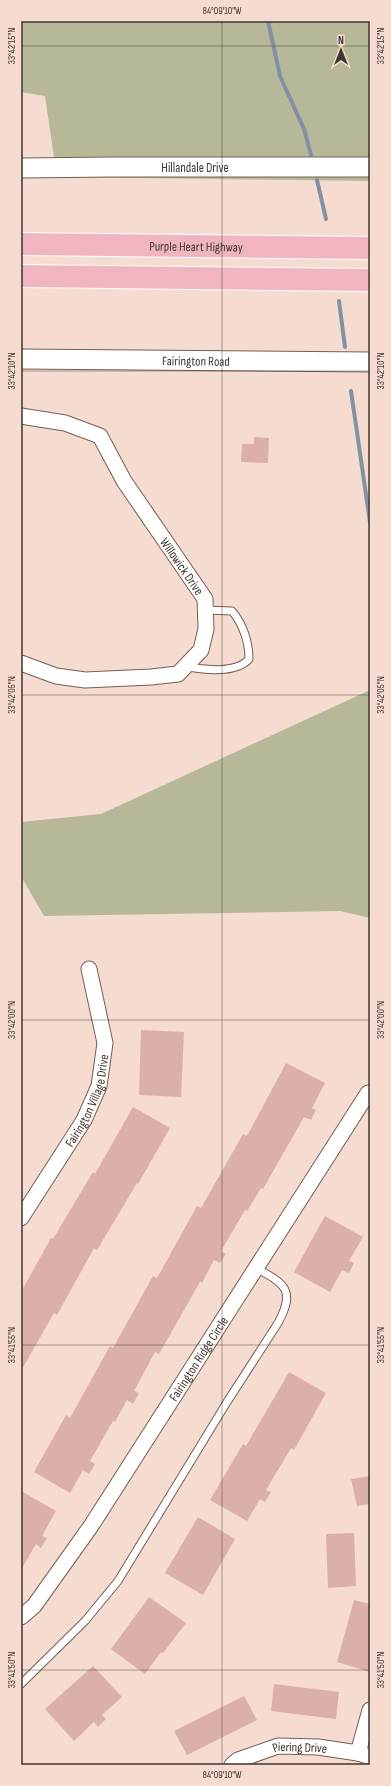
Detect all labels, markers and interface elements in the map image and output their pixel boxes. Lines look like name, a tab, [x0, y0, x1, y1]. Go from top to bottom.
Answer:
text: 84°09'10"W	[202, 5, 242, 17]
text: 33°42'15"N	[6, 28, 18, 64]
text: 33°42'15"N	[375, 28, 387, 64]
north arrow	[321, 30, 361, 70]
text: N	[338, 34, 344, 47]
street label: Hillandale Drive	[161, 160, 229, 176]
street label: Purple Heart Highway	[149, 238, 243, 256]
text: 33°42'10"N	[6, 352, 18, 390]
text: 33°42'10"N	[375, 352, 387, 390]
street label: Fairington Road	[162, 353, 230, 370]
street label: Willowick Drive	[156, 535, 207, 598]
text: 33°42'05"N	[6, 676, 18, 714]
text: 33°42'05"N	[375, 676, 387, 714]
text: 33°42'00"N	[6, 1001, 18, 1039]
text: 33°42'00"N	[375, 1001, 387, 1039]
street label: Fairington Village Drive	[62, 1053, 112, 1150]
street label: Fairington Ridge Circle	[166, 1314, 232, 1404]
text: 33°41'55"N	[6, 1327, 18, 1363]
text: 33°41'55"N	[375, 1327, 387, 1363]
text: 33°41'50"N	[6, 1652, 18, 1688]
text: 33°41'50"N	[375, 1652, 387, 1688]
street label: Piering Drive	[270, 1739, 328, 1757]
text: 84°09'10"W	[202, 1769, 242, 1781]

